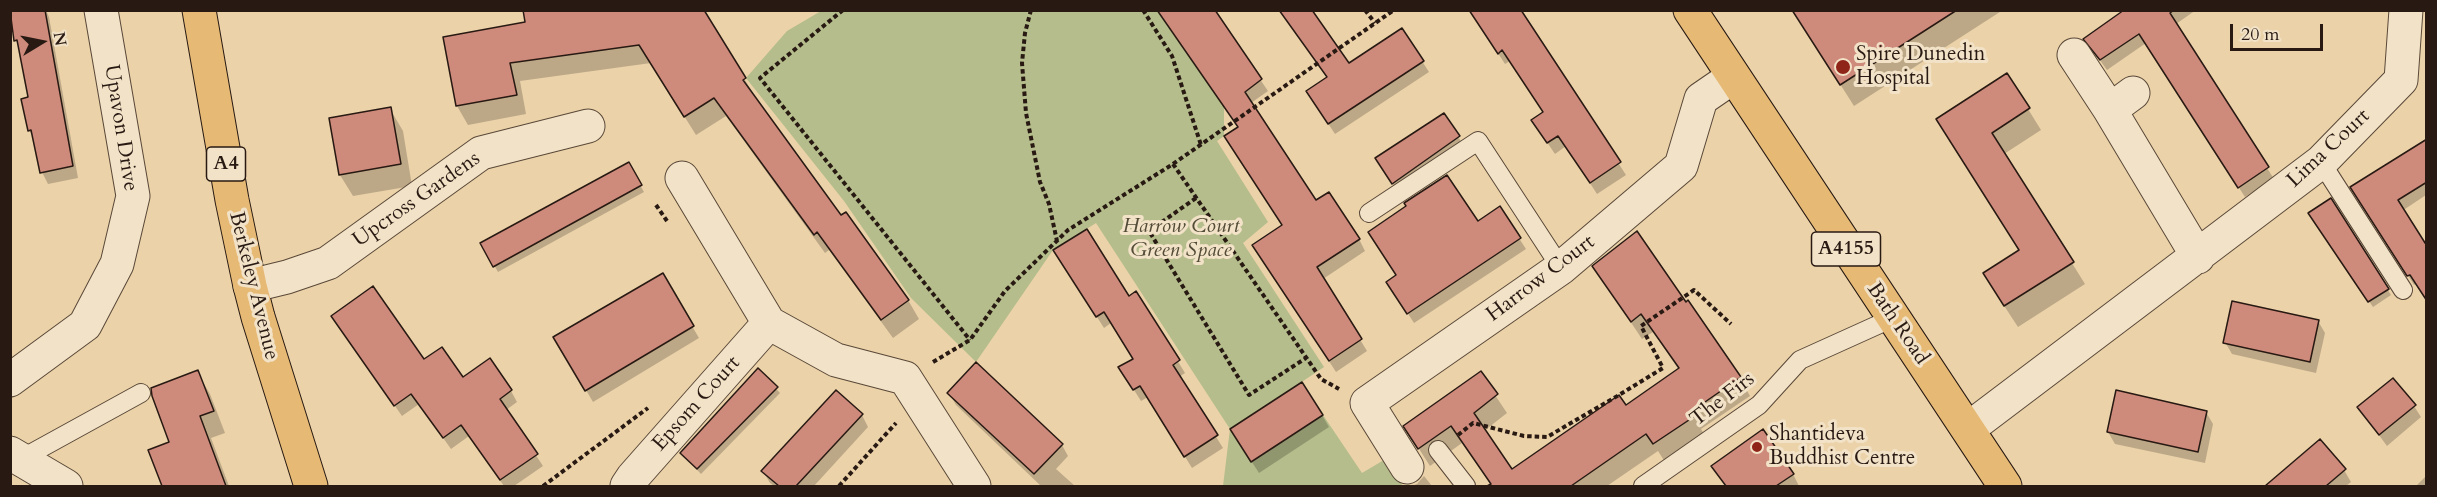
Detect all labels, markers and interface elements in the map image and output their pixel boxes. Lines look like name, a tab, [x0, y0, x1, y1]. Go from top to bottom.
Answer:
north arrow	[12, 12, 72, 72]
scale bar	[2233, 12, 2326, 50]
text: 20 m	[2241, 22, 2280, 47]
text: N	[48, 30, 72, 48]
place label: Spire Dunedin Hospital	[1856, 42, 1986, 92]
marker: Spire Dunedin Hospital	[1834, 58, 1852, 76]
street label: Upavon Drive	[98, 63, 142, 193]
street label: Lima Court	[2282, 104, 2376, 194]
road number: A4	[206, 147, 246, 181]
street label: Upcross Gardens	[348, 147, 486, 253]
street label: Berkeley Avenue	[222, 209, 284, 363]
park label: Harrow Court Green Space	[1123, 214, 1239, 264]
street label: Harrow Court	[1482, 230, 1600, 328]
road number: A4155	[1812, 232, 1880, 266]
street label: Bath Road	[1860, 278, 1934, 370]
street label: Epsom Court	[648, 351, 746, 457]
street label: The Firs	[1686, 367, 1760, 433]
place label: Shantideva Buddhist Centre	[1769, 422, 1915, 472]
marker: Shantideva Buddhist Centre	[1750, 440, 1764, 454]

